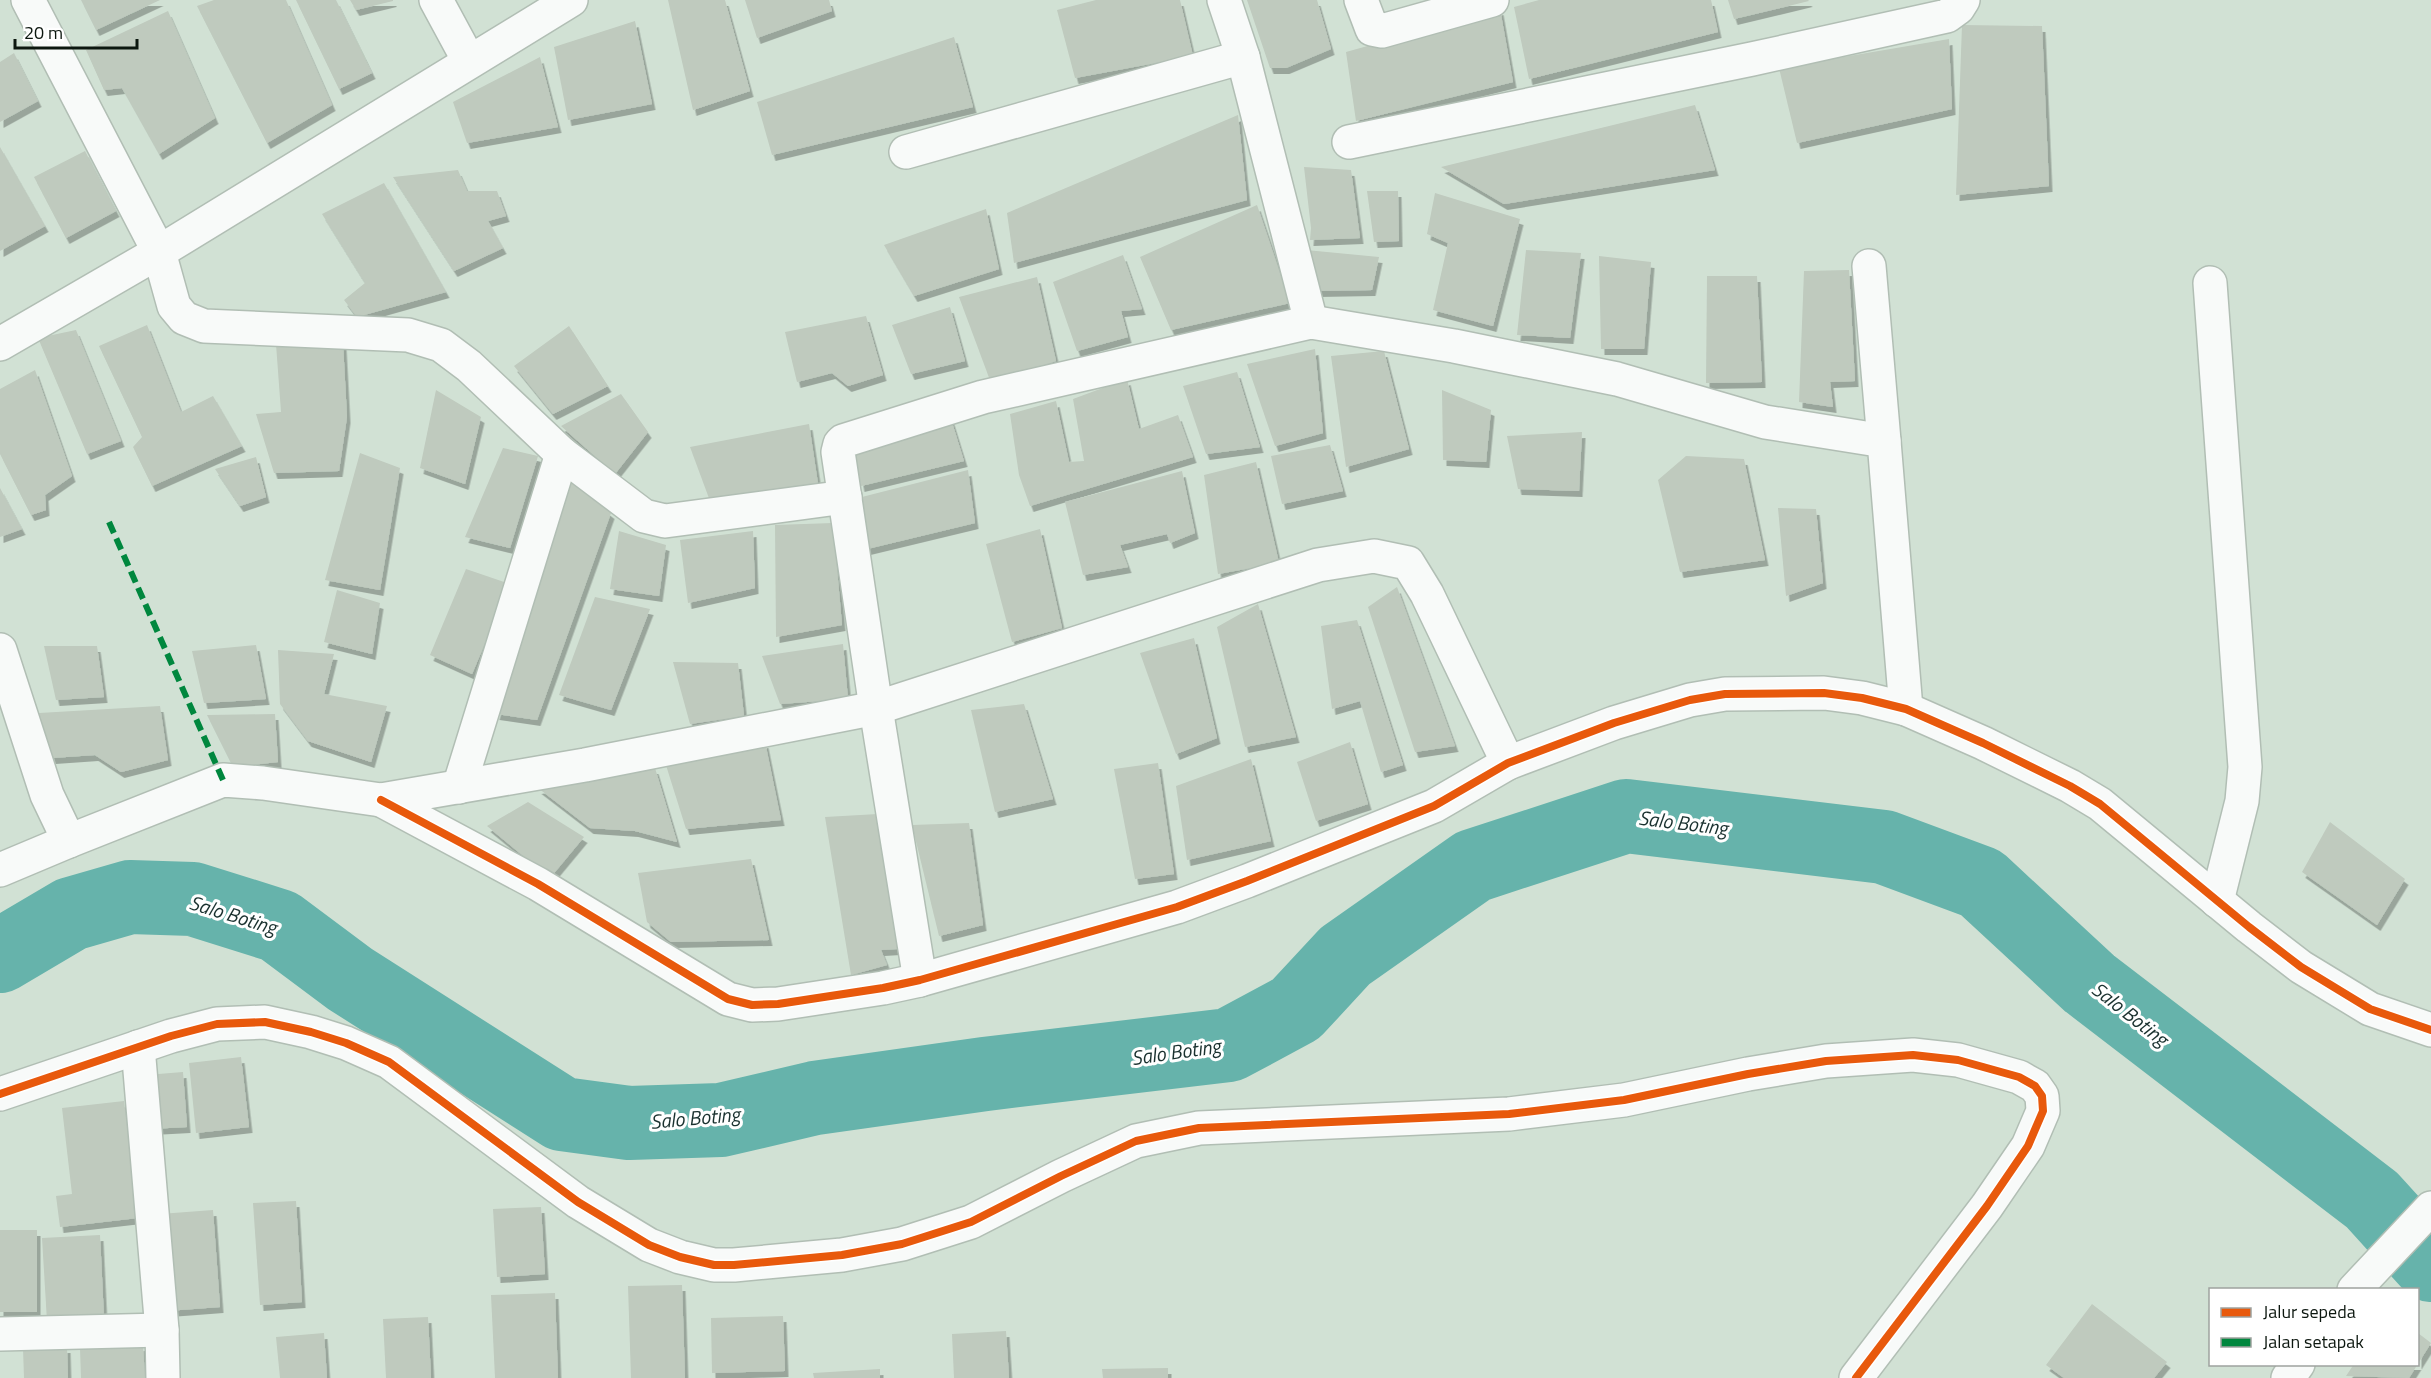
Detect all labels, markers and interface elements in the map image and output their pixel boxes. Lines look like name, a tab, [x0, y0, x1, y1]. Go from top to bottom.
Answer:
scale bar	[15, 12, 136, 50]
text: 20 m	[24, 19, 63, 46]
water label: Salo Boting	[1637, 802, 1732, 844]
water label: Salo Boting	[186, 887, 283, 943]
water label: Salo Boting	[2085, 974, 2177, 1055]
water label: Salo Boting	[1129, 1030, 1225, 1073]
water label: Salo Boting	[649, 1098, 744, 1137]
legend	[2209, 1288, 2419, 1366]
text: Jalur sepeda	[2263, 1298, 2356, 1325]
text: Jalan setapak	[2263, 1328, 2364, 1355]

